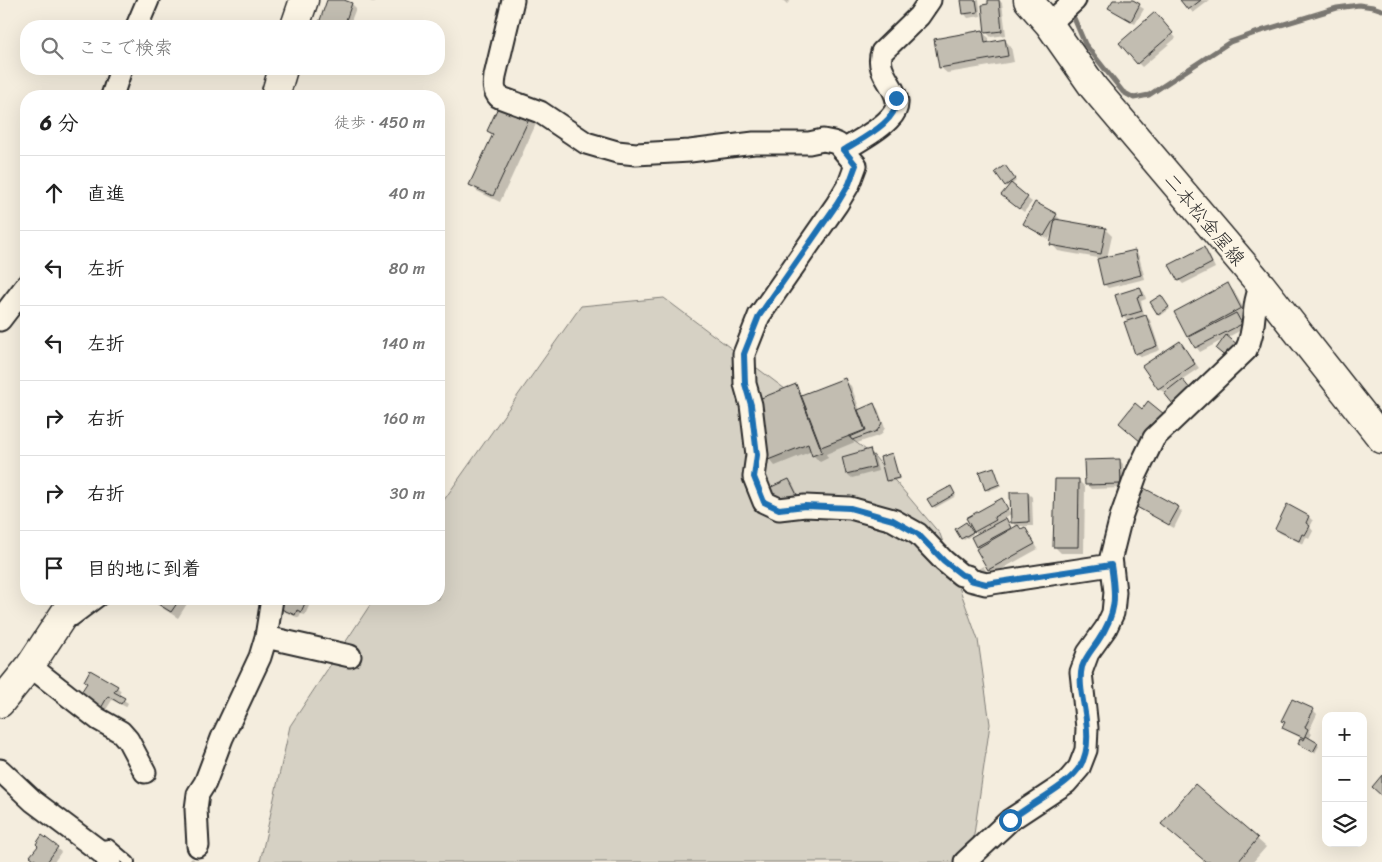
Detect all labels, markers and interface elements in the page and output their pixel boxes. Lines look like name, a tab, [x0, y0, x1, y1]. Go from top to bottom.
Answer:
search box	[20, 20, 445, 75]
text: ここで検索	[78, 31, 173, 64]
icon: search	[38, 34, 66, 62]
route end	[885, 87, 908, 110]
text: 6 分	[40, 104, 78, 142]
text: 徒歩 · 450 m	[334, 108, 425, 137]
street label: 二本松金屋線	[1155, 165, 1254, 274]
text: 直進	[87, 177, 125, 210]
icon: ahead	[40, 179, 68, 207]
text: 40 m	[388, 179, 425, 208]
text: 左折	[87, 252, 125, 285]
icon: left	[40, 254, 68, 282]
text: 80 m	[389, 254, 425, 283]
text: 左折	[87, 327, 125, 360]
icon: left	[40, 329, 68, 357]
text: 140 m	[382, 329, 425, 358]
text: 右折	[87, 402, 125, 435]
icon: right	[40, 404, 68, 432]
text: 160 m	[382, 404, 425, 433]
text: 右折	[87, 477, 125, 510]
icon: right	[40, 479, 68, 507]
text: 30 m	[390, 479, 425, 508]
text: 目的地に到着	[87, 552, 201, 585]
icon: arrive	[40, 554, 68, 582]
map controls	[1322, 712, 1367, 847]
button: +	[1322, 712, 1367, 757]
button: −	[1322, 757, 1367, 802]
button: layers	[1322, 802, 1367, 847]
route start	[999, 809, 1022, 832]

